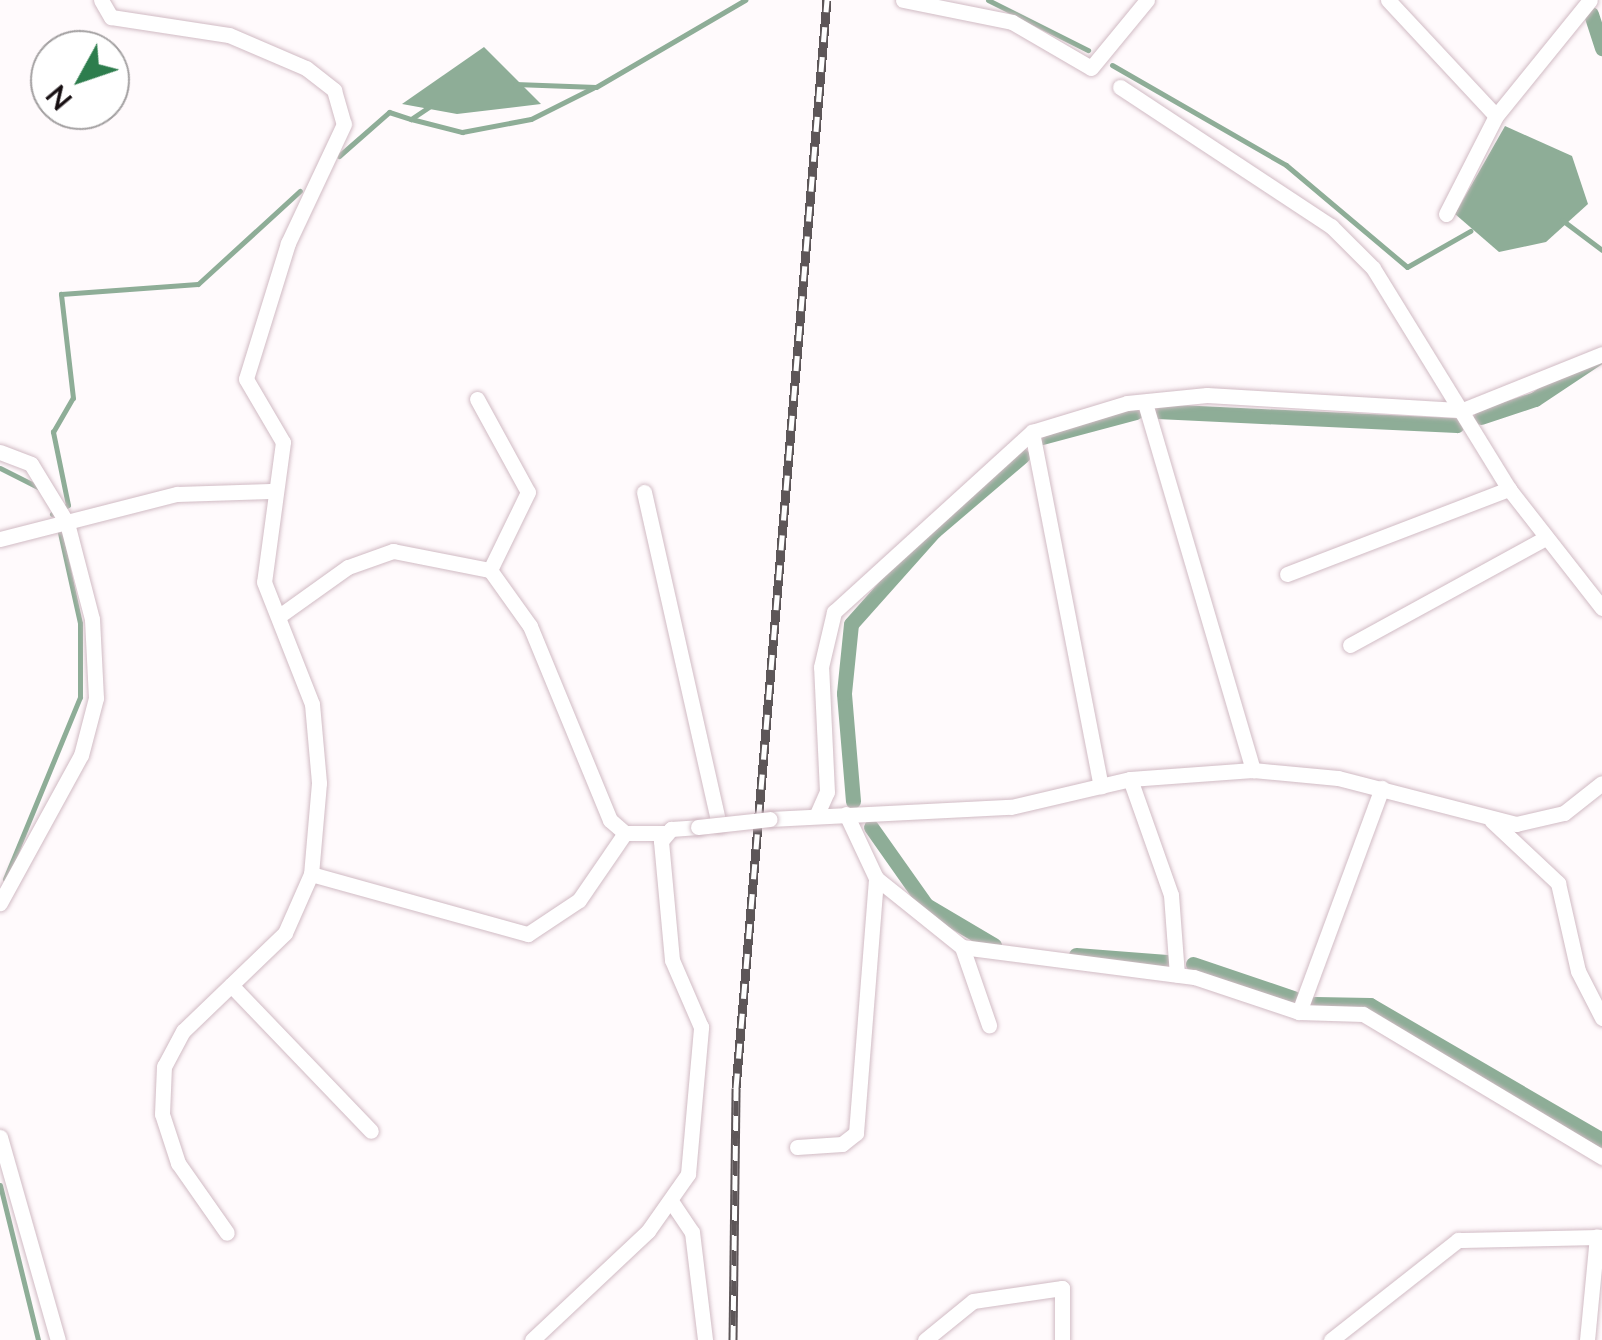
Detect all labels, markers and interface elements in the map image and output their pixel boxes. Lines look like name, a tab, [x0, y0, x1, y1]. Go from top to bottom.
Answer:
north arrow	[30, 30, 130, 130]
text: N	[39, 79, 79, 117]

